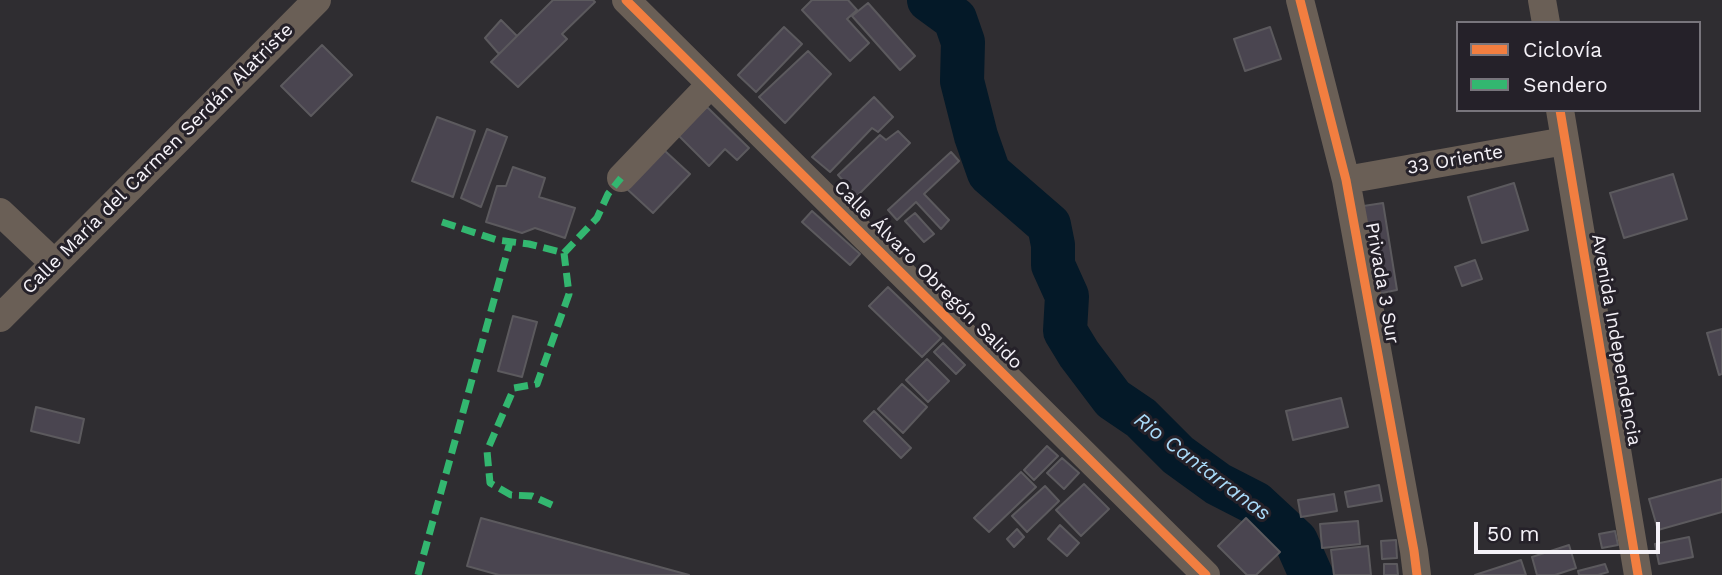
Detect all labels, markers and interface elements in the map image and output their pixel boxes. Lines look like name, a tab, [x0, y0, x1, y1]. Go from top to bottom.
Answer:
street label: Calle María del Carmen Serdán Alatriste	[18, 19, 298, 299]
legend	[1456, 21, 1701, 112]
text: Ciclovía	[1523, 37, 1602, 62]
text: Sendero	[1523, 72, 1608, 97]
street label: 33 Oriente	[1405, 140, 1505, 180]
street label: Calle Álvaro Obregón Salido	[829, 176, 1027, 374]
street label: Privada 3 Sur	[1360, 220, 1404, 346]
street label: Avenida Independencia	[1586, 232, 1646, 448]
water label: Rio Cantarranas	[1129, 408, 1275, 526]
scale bar	[1477, 508, 1662, 552]
text: 50 m	[1487, 521, 1539, 546]

